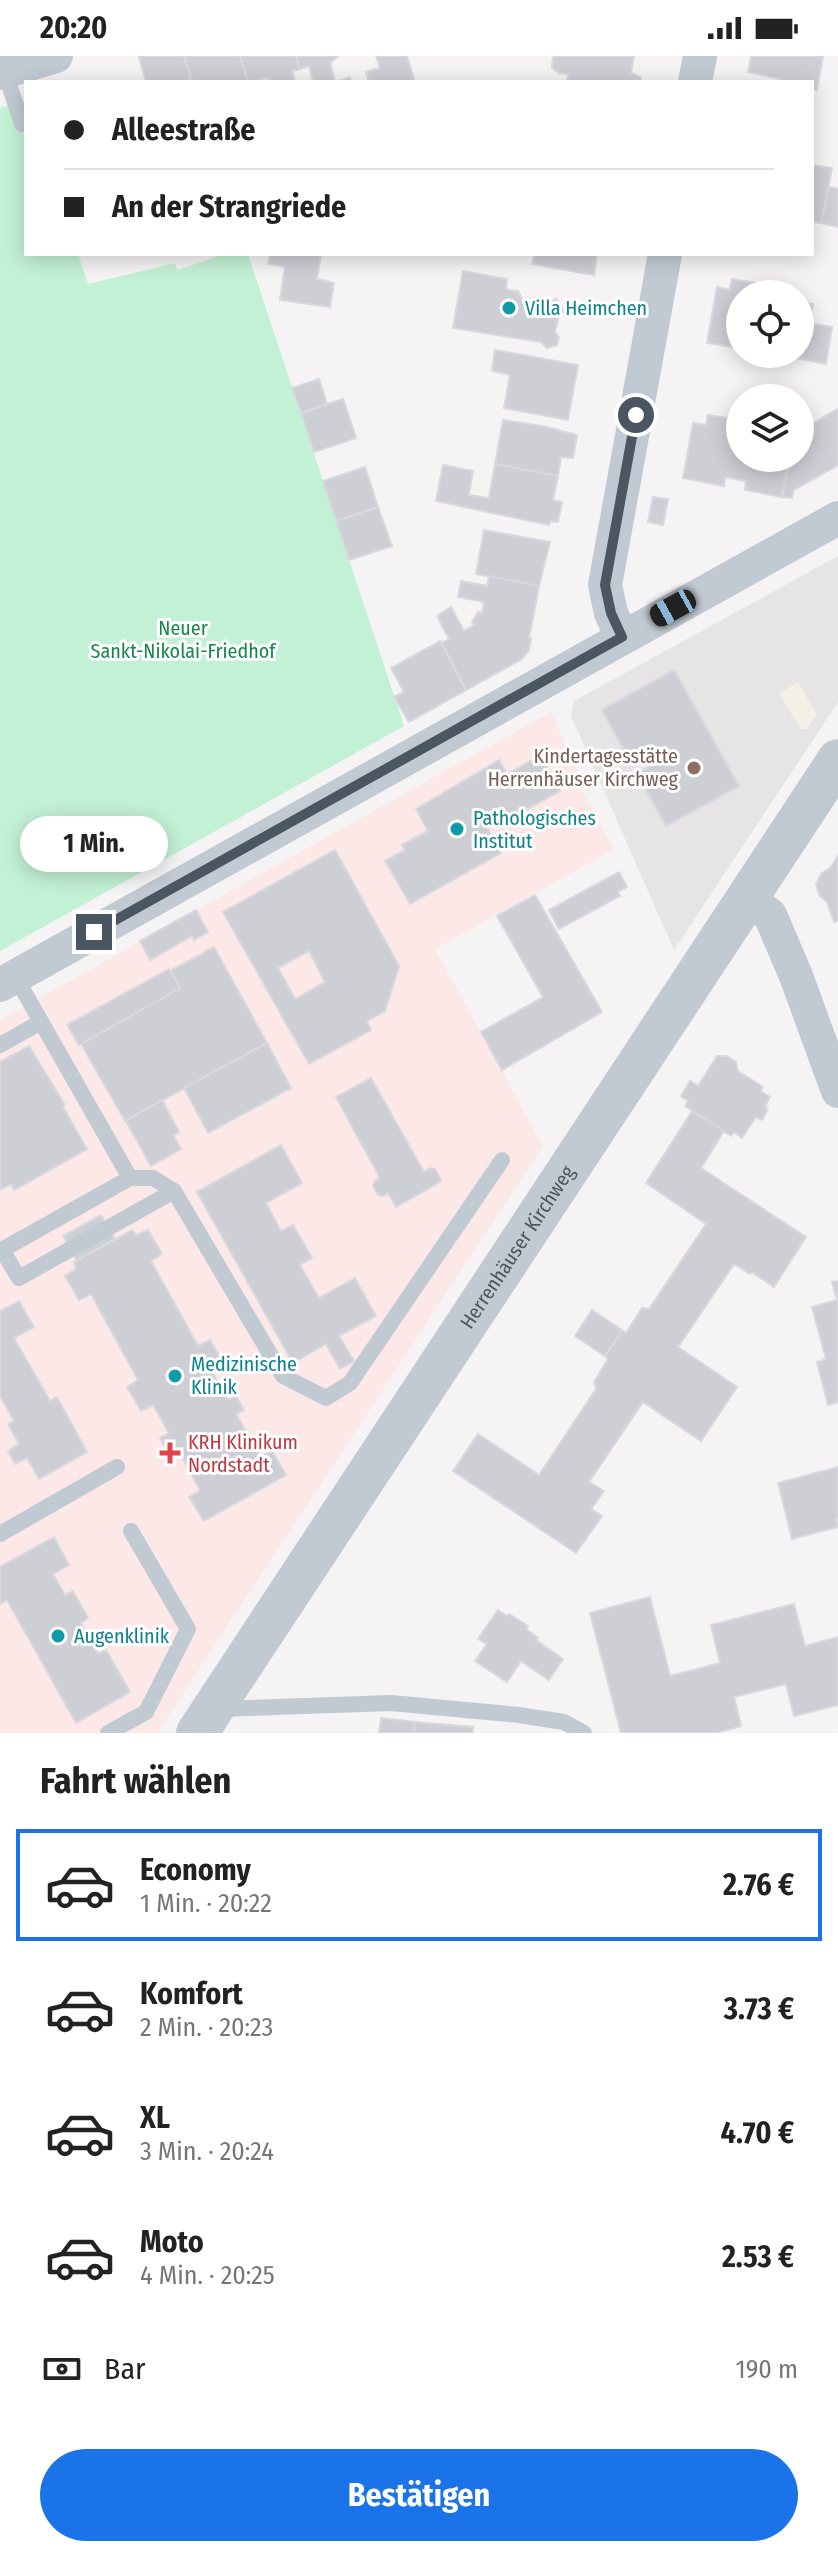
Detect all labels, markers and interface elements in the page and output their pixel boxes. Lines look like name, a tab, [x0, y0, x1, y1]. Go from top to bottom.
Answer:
text: 20:20	[40, 10, 107, 46]
text: Alleestraße	[112, 112, 255, 148]
text: An der Strangriede	[112, 189, 346, 225]
map controls	[726, 280, 814, 472]
button: locate	[726, 280, 814, 368]
place label: Villa Heimchen	[525, 296, 647, 320]
marker: Villa Heimchen	[500, 299, 518, 317]
button: layers	[726, 384, 814, 472]
route start	[618, 397, 654, 433]
car	[646, 586, 700, 630]
park label: Neuer Sankt-Nikolai-Friedhof	[91, 616, 277, 663]
place label: Kindertagesstätte Herrenhäuser Kirchweg	[488, 744, 679, 791]
marker: Kindertagesstätte Herrenhäuser Kirchweg	[685, 759, 703, 777]
place label: Pathologisches Institut	[473, 806, 596, 853]
callout: 1 Min.	[20, 816, 168, 872]
marker: Pathologisches Institut	[448, 820, 466, 838]
text: 1 Min.	[63, 828, 125, 859]
route end	[76, 914, 112, 950]
street label: Herrenhäuser Kirchweg	[455, 1160, 580, 1333]
place label: Medizinische Klinik	[191, 1352, 297, 1399]
marker: Medizinische Klinik	[166, 1367, 184, 1385]
place label: KRH Klinikum Nordstadt	[188, 1430, 298, 1477]
marker: KRH Klinikum Nordstadt	[159, 1442, 181, 1464]
place label: Augenklinik	[74, 1624, 170, 1648]
marker: Augenklinik	[49, 1627, 67, 1645]
text: Fahrt wählen	[40, 1759, 231, 1803]
icon: car	[44, 1849, 116, 1921]
text: Economy	[140, 1852, 251, 1888]
text: 2.76 €	[723, 1867, 794, 1903]
text: 1 Min. · 20:22	[140, 1888, 272, 1919]
icon: car	[44, 1973, 116, 2045]
text: Komfort	[140, 1976, 243, 2012]
text: 3.73 €	[724, 1991, 794, 2027]
text: 2 Min. · 20:23	[140, 2012, 273, 2043]
icon: car	[44, 2097, 116, 2169]
text: XL	[140, 2100, 170, 2136]
text: 4.70 €	[721, 2115, 794, 2151]
text: 3 Min. · 20:24	[140, 2136, 274, 2167]
icon: car	[44, 2221, 116, 2293]
text: Moto	[140, 2224, 204, 2260]
text: 2.53 €	[722, 2239, 794, 2275]
text: 4 Min. · 20:25	[140, 2260, 275, 2291]
icon: cash	[40, 2347, 84, 2391]
text: Bar	[104, 2351, 146, 2387]
text: 190 m	[736, 2354, 798, 2385]
button: Bestätigen	[40, 2449, 798, 2541]

